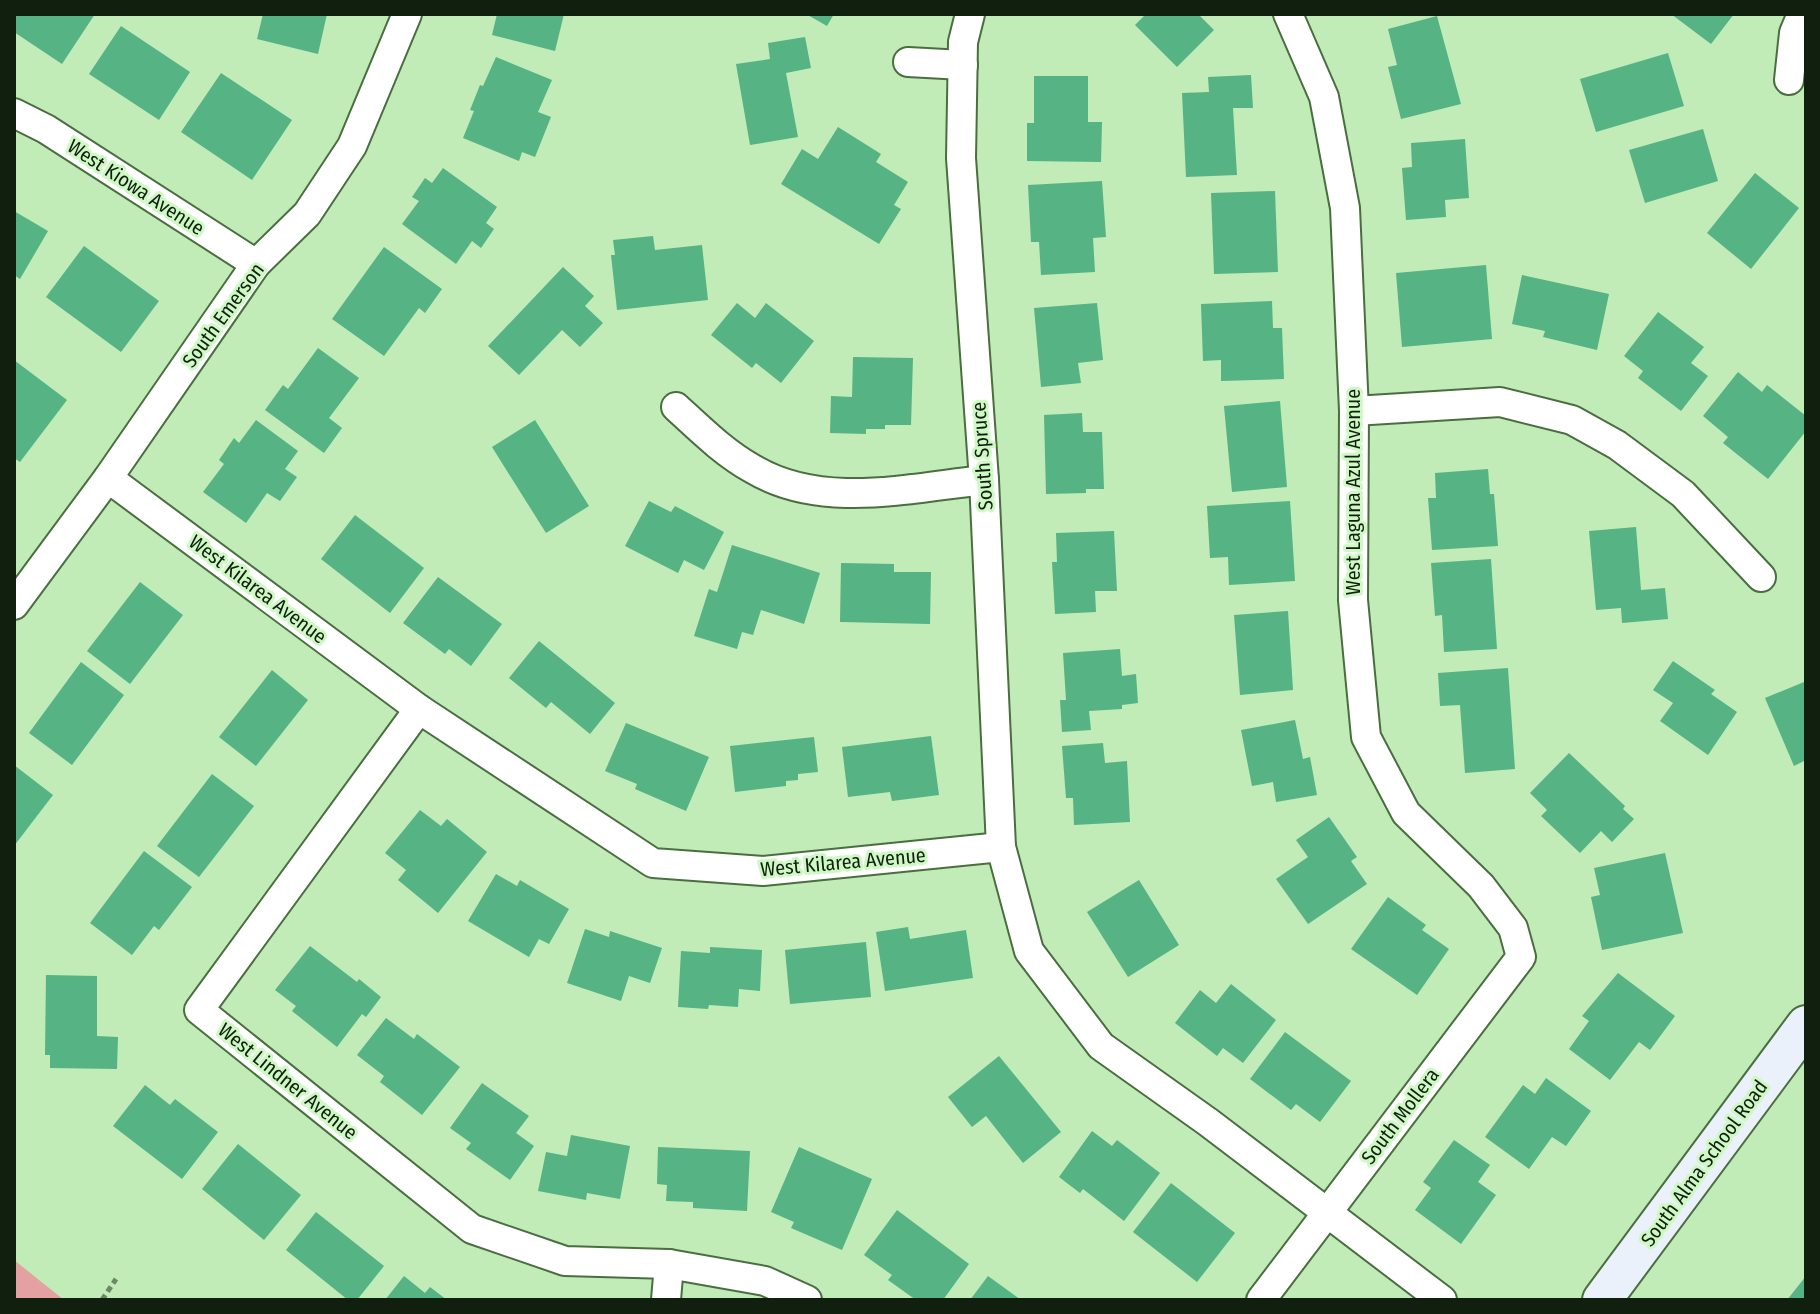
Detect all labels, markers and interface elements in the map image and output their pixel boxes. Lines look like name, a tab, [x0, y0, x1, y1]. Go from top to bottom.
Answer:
street label: West Kiowa Avenue	[63, 134, 209, 240]
street label: South Emerson	[177, 258, 269, 372]
street label: West Laguna Azul Avenue	[1341, 389, 1365, 595]
street label: South Spruce	[966, 401, 998, 511]
street label: West Kilarea Avenue	[185, 530, 331, 648]
street label: West Kilarea Avenue	[759, 843, 927, 881]
street label: West Lindner Avenue	[214, 1018, 362, 1144]
street label: South Mollera	[1356, 1063, 1444, 1169]
street label: South Alma School Road	[1636, 1075, 1772, 1251]

